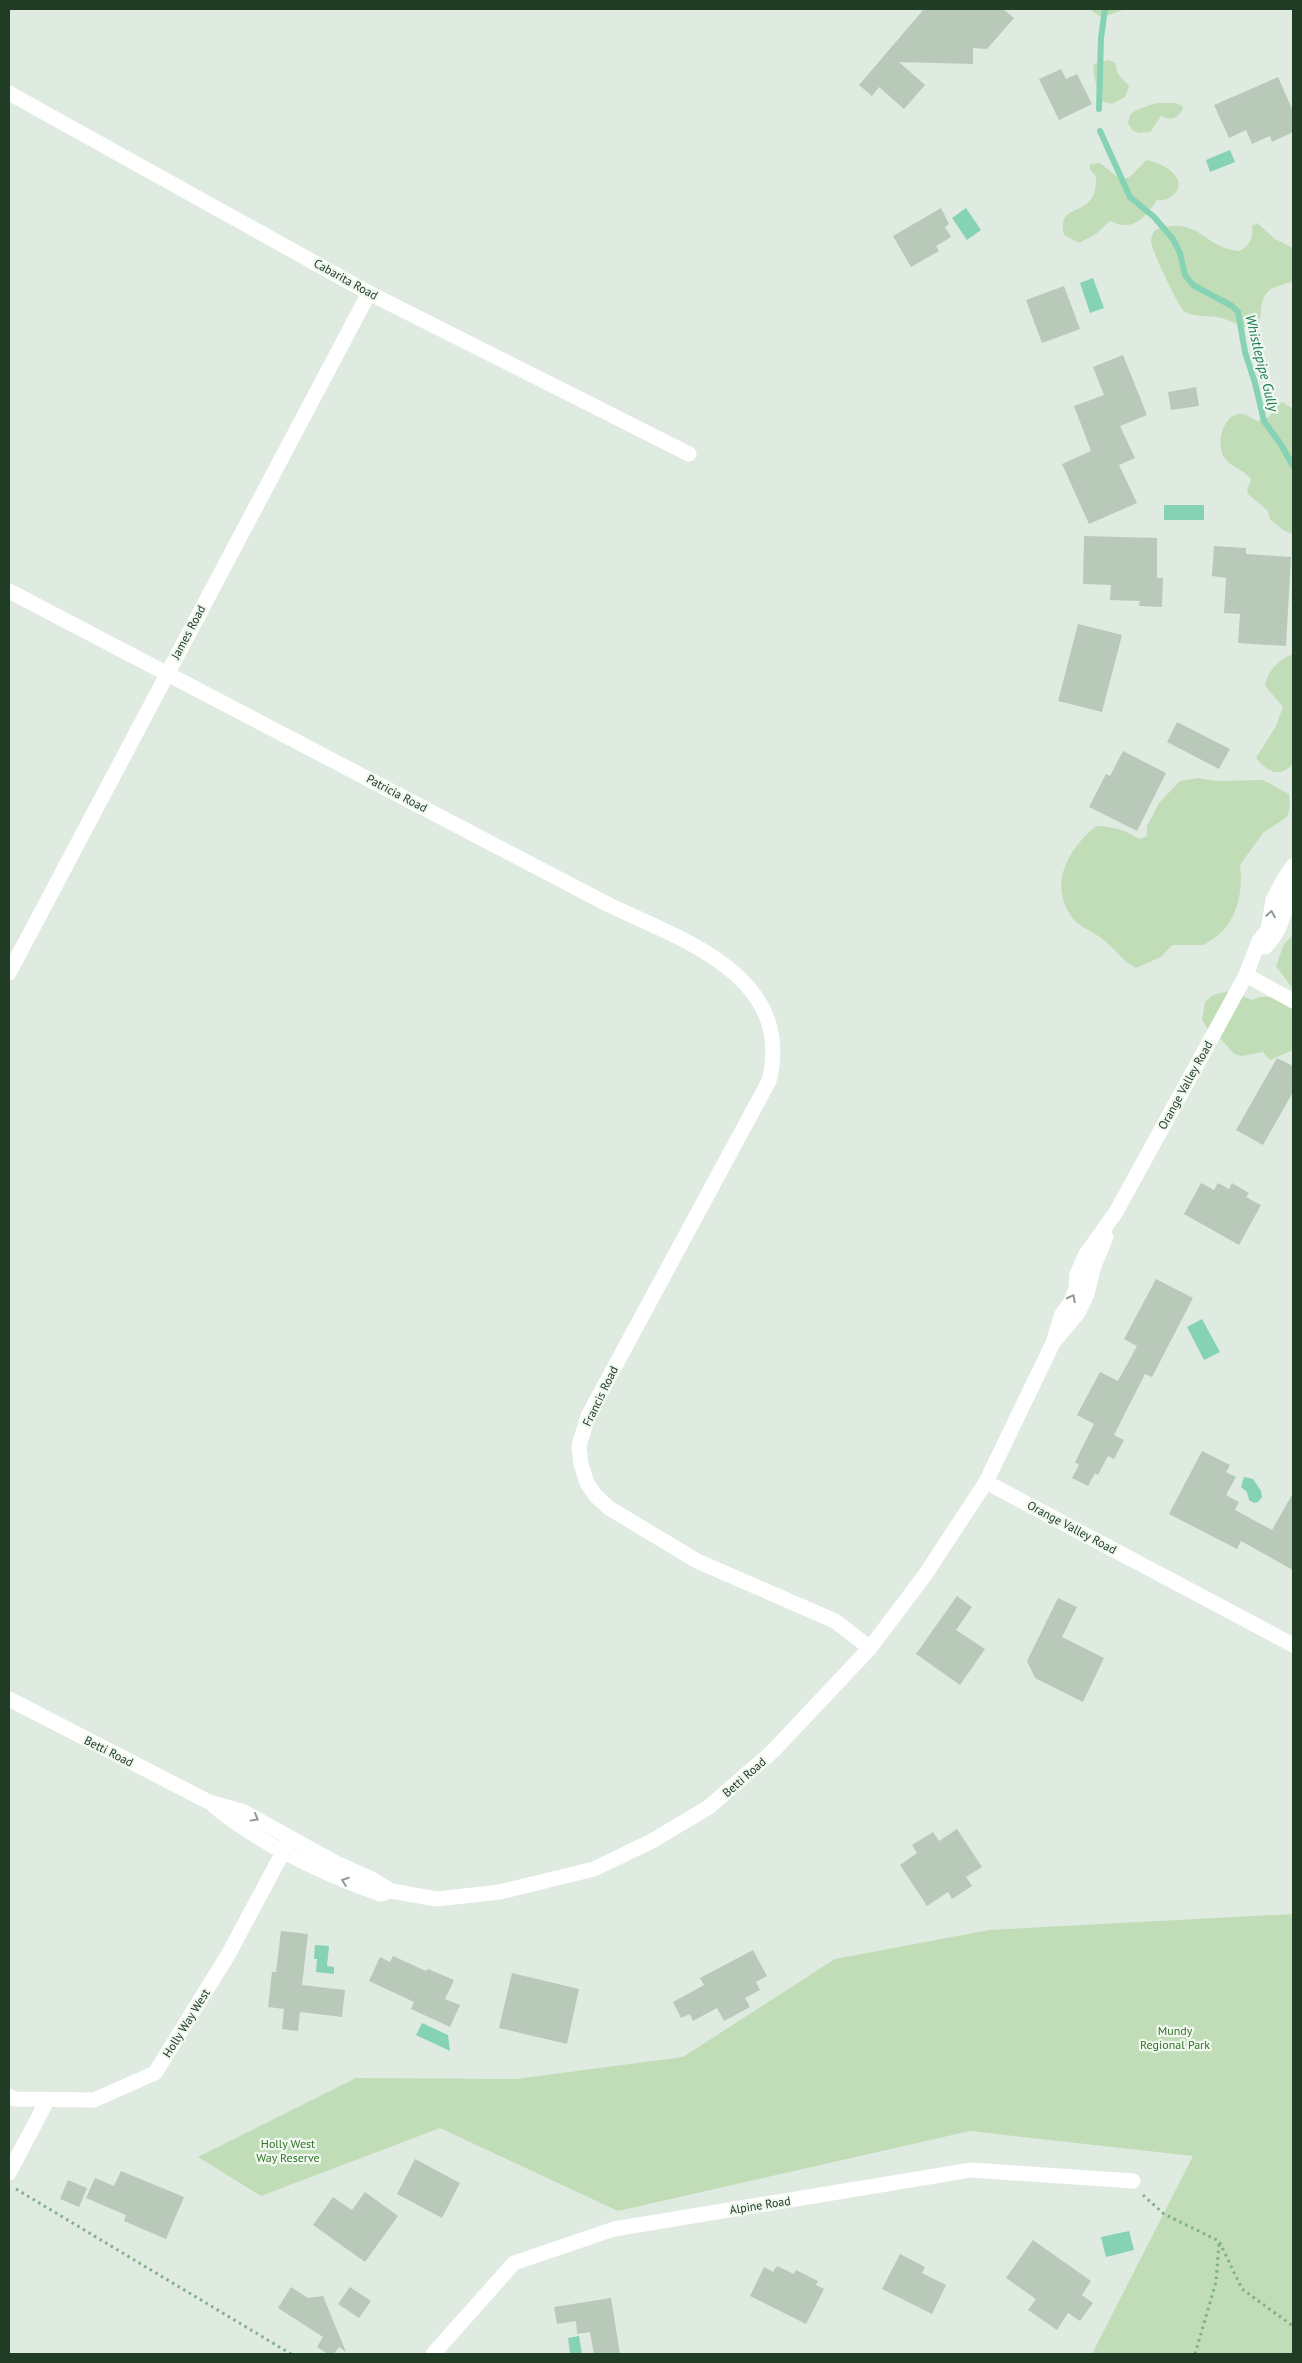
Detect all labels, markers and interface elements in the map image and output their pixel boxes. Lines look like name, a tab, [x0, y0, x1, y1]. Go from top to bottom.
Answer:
street label: Cabarita Road	[311, 255, 381, 303]
water label: Whistlepipe Gully	[1241, 313, 1283, 414]
street label: James Road	[167, 602, 208, 662]
street label: Patricia Road	[364, 771, 430, 815]
one-way arrow	[1266, 910, 1276, 919]
street label: Orange Valley Road	[1154, 1038, 1216, 1132]
one-way arrow	[1066, 1294, 1076, 1303]
street label: Francis Road	[579, 1363, 621, 1429]
street label: Orange Valley Road	[1025, 1497, 1119, 1557]
street label: Betti Road	[82, 1732, 136, 1770]
street label: Betti Road	[719, 1754, 769, 1800]
one-way arrow	[249, 1812, 258, 1822]
one-way arrow	[341, 1877, 349, 1887]
street label: Holly Way West	[159, 1986, 213, 2060]
park label: Mundy Regional Park	[1140, 2023, 1210, 2052]
park label: Holly West Way Reserve	[256, 2136, 320, 2165]
street label: Alpine Road	[728, 2193, 792, 2217]

